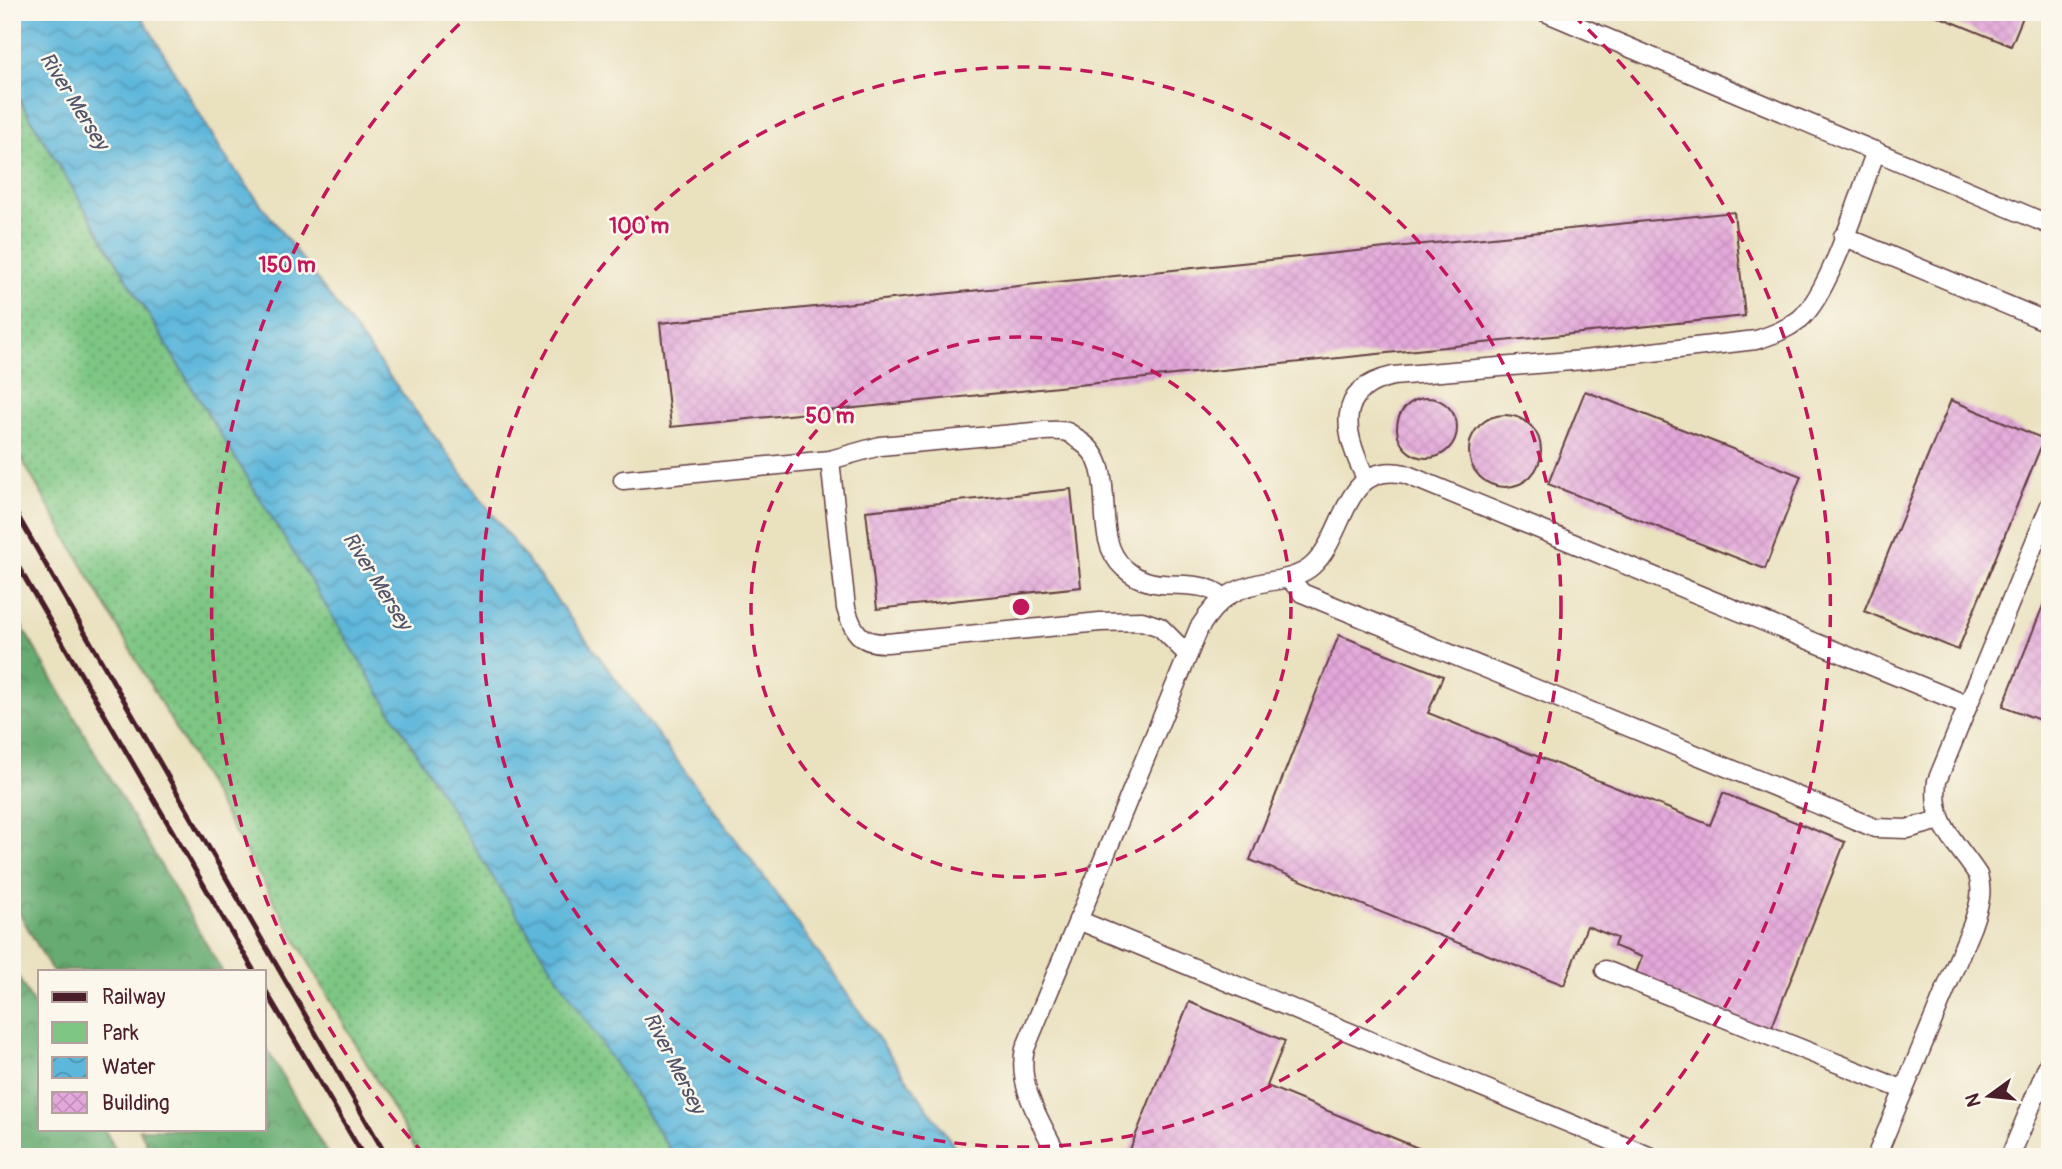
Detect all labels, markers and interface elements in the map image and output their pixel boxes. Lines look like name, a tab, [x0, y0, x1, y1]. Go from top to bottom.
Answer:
water label: River Mersey	[33, 47, 116, 157]
text: 100 m	[609, 213, 669, 240]
text: 150 m	[258, 252, 316, 279]
text: 50 m	[806, 403, 855, 430]
water label: River Mersey	[336, 527, 419, 637]
centre of rings	[1009, 595, 1033, 619]
legend	[38, 970, 266, 1130]
text: Railway	[102, 984, 166, 1011]
water label: River Mersey	[637, 1008, 712, 1121]
text: Park	[102, 1020, 139, 1047]
text: Water	[102, 1054, 156, 1081]
north arrow	[1954, 1060, 2024, 1130]
text: Building	[102, 1090, 169, 1117]
text: N	[1960, 1091, 1987, 1109]

